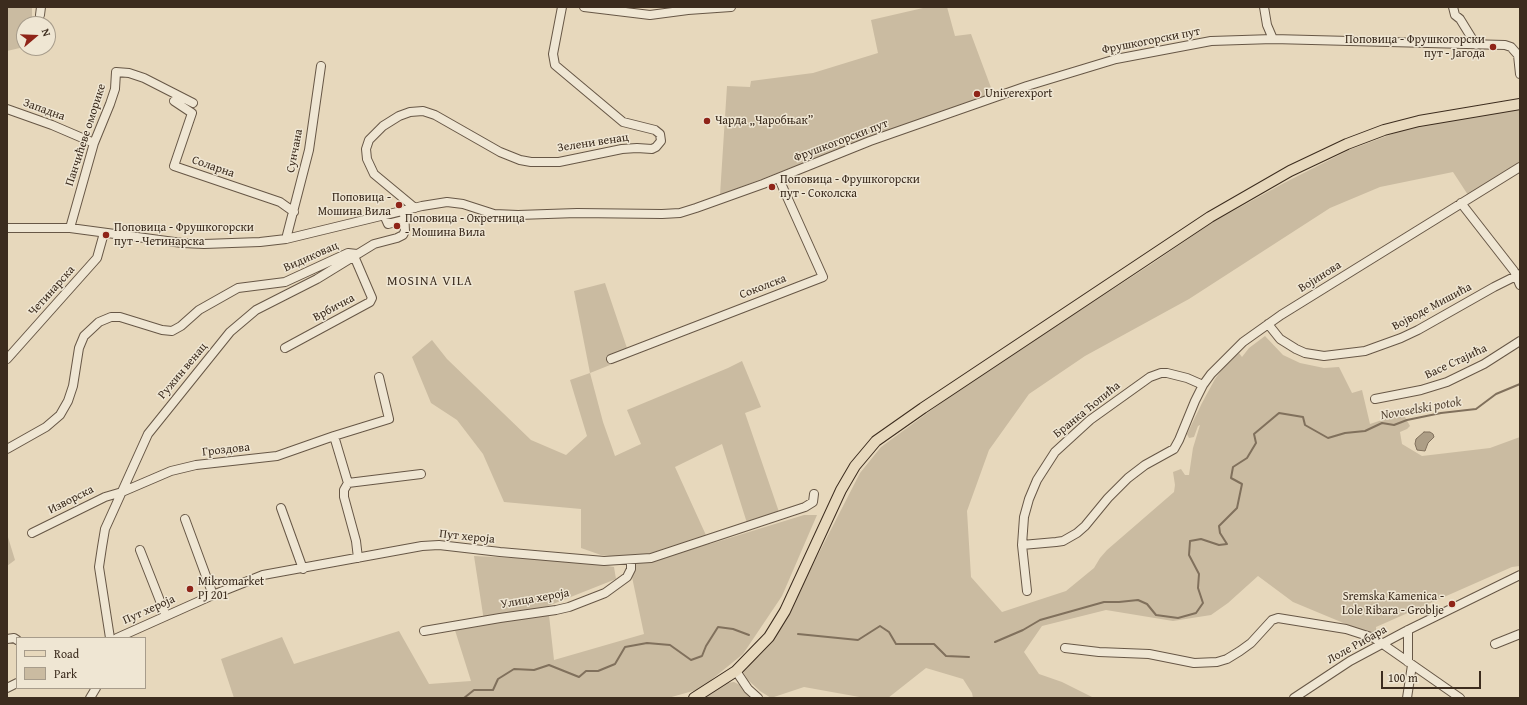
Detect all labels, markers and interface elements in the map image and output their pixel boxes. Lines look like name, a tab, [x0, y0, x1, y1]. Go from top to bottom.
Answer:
north arrow	[16, 16, 56, 56]
street label: Фрушкогорски пут	[1101, 24, 1201, 58]
text: N	[38, 26, 55, 38]
place label: Поповица - Фрушкогорски пут - Јагода	[1345, 33, 1485, 61]
marker: Поповица - Фрушкогорски пут - Јагода	[1488, 42, 1498, 52]
street label: Панчићеве оморике	[63, 82, 109, 188]
place label: Univerexport	[985, 87, 1052, 101]
marker: Univerexport	[972, 89, 982, 99]
street label: Западна	[21, 96, 67, 124]
place label: Чарда „Чаробњак”	[715, 114, 813, 128]
marker: Чарда „Чаробњак”	[702, 116, 712, 126]
street label: Фрушкогорски пут	[792, 116, 890, 166]
street label: Сунчана	[284, 128, 306, 174]
street label: Зелени венац	[556, 130, 630, 156]
street label: Соларна	[190, 153, 236, 181]
place label: Поповица - Фрушкогорски пут - Соколска	[780, 173, 920, 201]
marker: Поповица - Фрушкогорски пут - Соколска	[767, 182, 777, 192]
place label: Поповица - Мошина Вила	[318, 191, 391, 219]
marker: Поповица - Мошина Вила	[394, 200, 404, 210]
place label: Поповица - Окретница - Мошина Вила	[405, 212, 525, 240]
place label: Поповица - Фрушкогорски пут - Четинарска	[114, 221, 254, 249]
marker: Поповица - Окретница - Мошина Вила	[392, 221, 402, 231]
marker: Поповица - Фрушкогорски пут - Четинарска	[101, 230, 111, 240]
street label: Видиковац	[281, 239, 341, 275]
street label: Војинова	[1296, 258, 1344, 296]
street label: Четинарска	[26, 263, 78, 319]
street label: Соколска	[738, 272, 788, 302]
district label: MOSINA VILA	[387, 274, 473, 290]
street label: Војводе Мишића	[1390, 280, 1474, 334]
street label: Врбичка	[311, 291, 357, 325]
street label: Ружин венац	[155, 340, 211, 402]
street label: Васе Стајића	[1423, 341, 1489, 383]
street label: Бранка Ћопића	[1051, 379, 1123, 441]
water label: Novoselski potok	[1379, 394, 1463, 424]
street label: Гроздова	[201, 440, 251, 460]
street label: Изворска	[46, 482, 96, 518]
street label: Пут хероја	[439, 527, 495, 547]
place label: Mikromarket PJ 201	[198, 575, 264, 603]
marker: Mikromarket PJ 201	[185, 584, 195, 594]
street label: Улица хероја	[500, 586, 570, 612]
place label: Sremska Kamenica - Lole Ribara - Groblje	[1342, 590, 1444, 618]
street label: Пут хероја	[121, 592, 177, 628]
marker: Sremska Kamenica - Lole Ribara - Groblje	[1447, 599, 1457, 609]
street label: Лоле Рибара	[1325, 623, 1389, 667]
legend	[16, 637, 146, 689]
text: Road	[54, 645, 79, 662]
scale bar	[1383, 663, 1483, 689]
text: Park	[54, 665, 77, 682]
text: 100 m	[1388, 669, 1418, 686]

